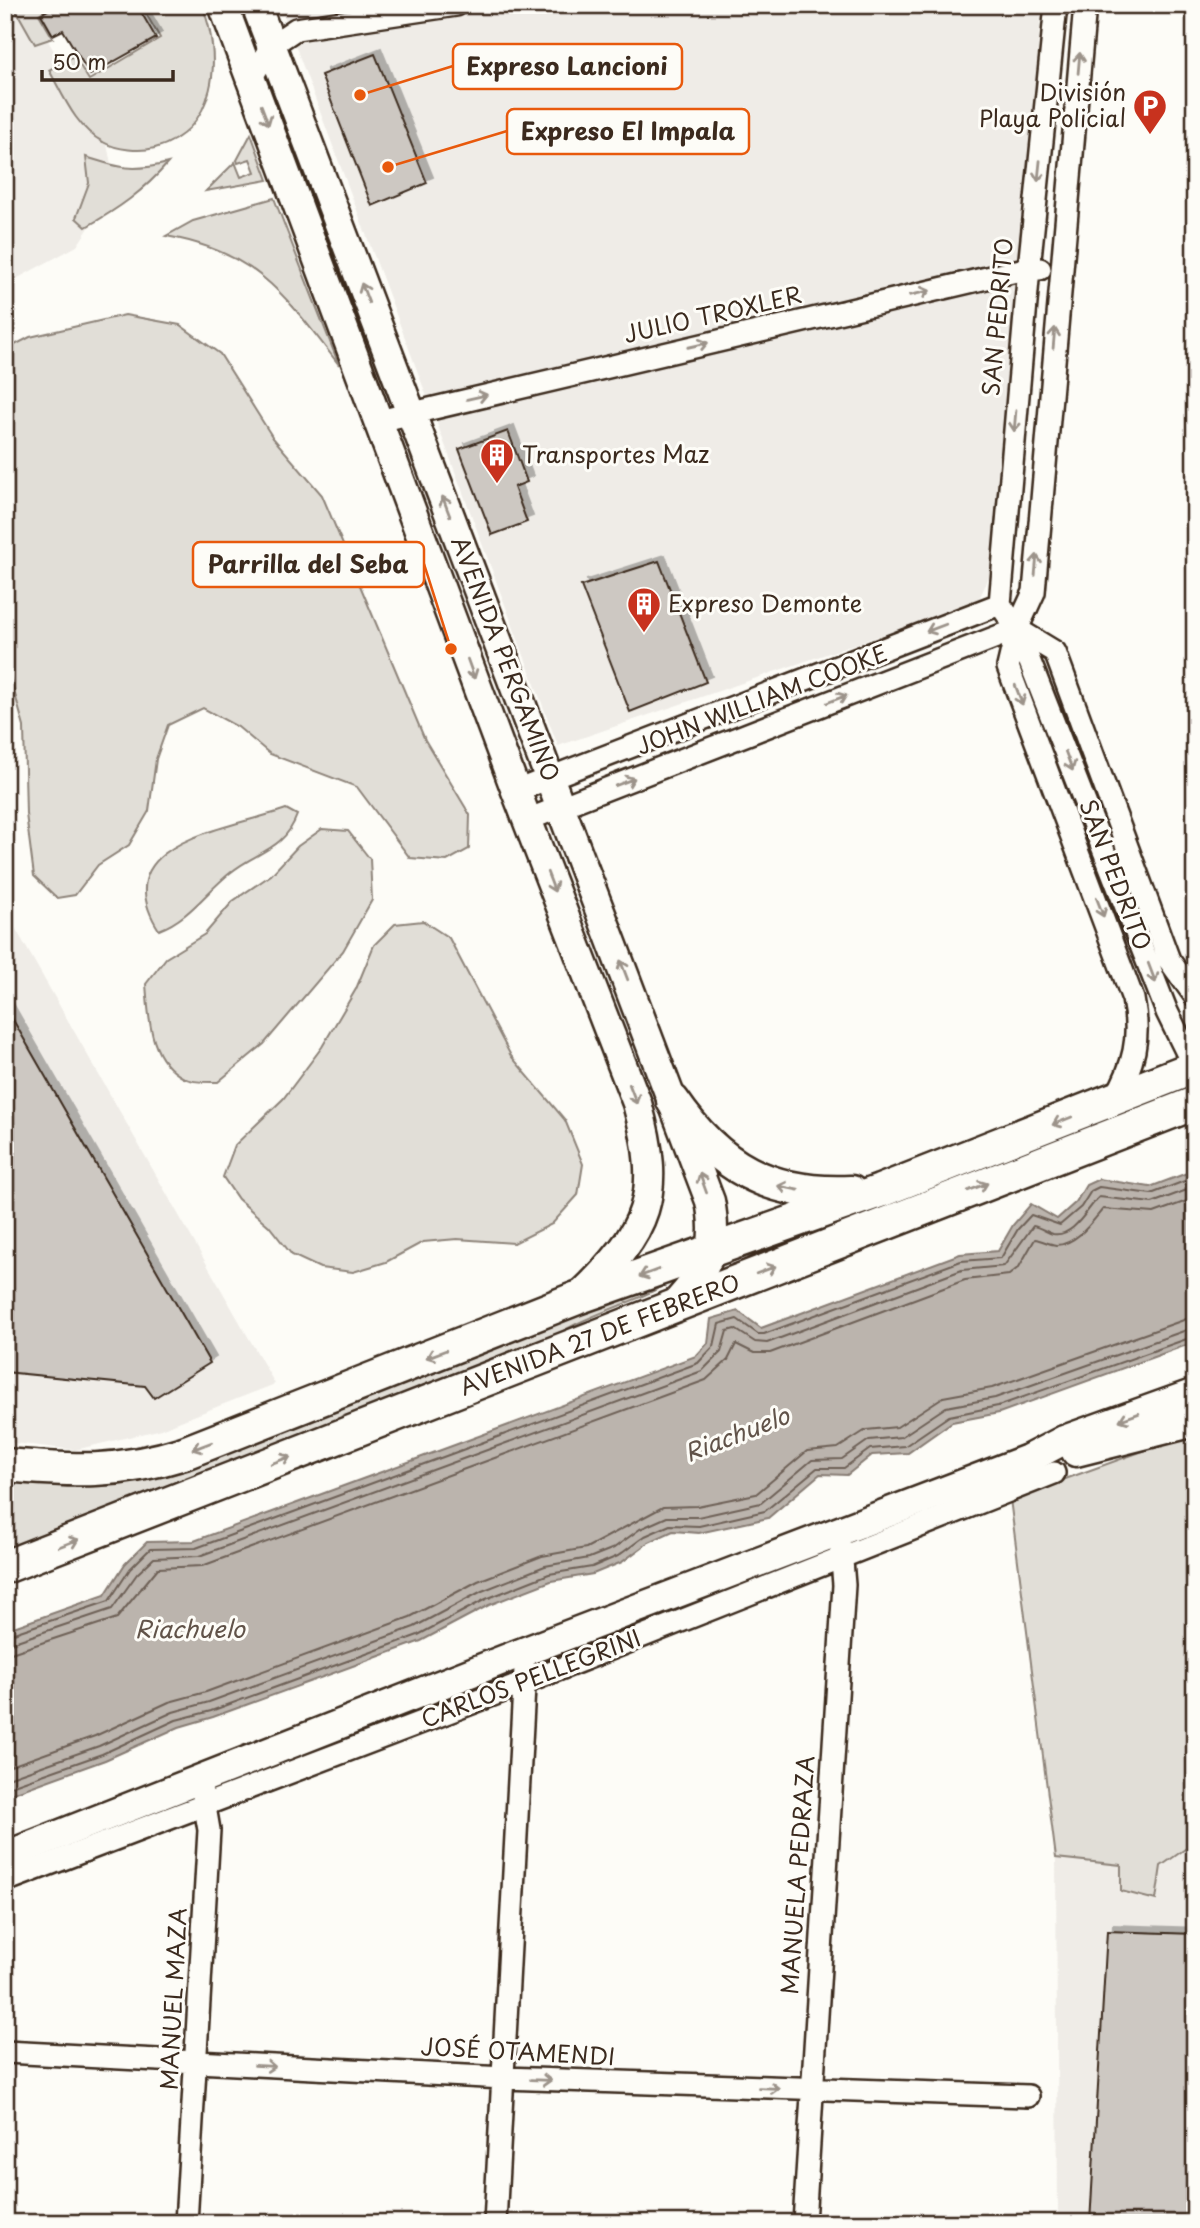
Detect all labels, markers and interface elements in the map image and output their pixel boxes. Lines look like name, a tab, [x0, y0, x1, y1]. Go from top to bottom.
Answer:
scale bar	[42, 38, 173, 82]
callout: Expreso Lancioni	[453, 44, 682, 89]
text: 50 m	[52, 45, 106, 77]
text: Expreso Lancioni	[466, 47, 668, 83]
one-way arrow	[1073, 52, 1086, 75]
place label: División Playa Policial	[979, 74, 1126, 135]
parking icon: División Playa Policial	[1131, 87, 1169, 136]
one-way arrow	[260, 103, 272, 125]
callout: Expreso El Impala	[507, 109, 749, 154]
text: Expreso El Impala	[521, 112, 736, 148]
one-way arrow	[1032, 159, 1045, 181]
street label: SAN PEDRITO	[972, 236, 1021, 398]
street label: JULIO TROXLER	[620, 276, 805, 351]
one-way arrow	[357, 283, 370, 305]
one-way arrow	[908, 286, 930, 299]
one-way arrow	[1048, 327, 1061, 350]
one-way arrow	[686, 338, 709, 351]
one-way arrow	[465, 390, 487, 403]
one-way arrow	[1009, 410, 1022, 432]
building icon: Transportes Maz	[478, 436, 516, 485]
place label: Transportes Maz	[522, 436, 709, 471]
one-way arrow	[439, 496, 451, 517]
street label: AVENIDA PERGAMINO	[443, 531, 569, 786]
callout: Parrilla del Seba	[193, 542, 424, 587]
text: Parrilla del Seba	[208, 545, 408, 581]
one-way arrow	[1030, 554, 1043, 577]
building icon: Expreso Demonte	[625, 585, 663, 634]
place label: Expreso Demonte	[668, 585, 862, 620]
one-way arrow	[926, 623, 947, 636]
street label: JOHN WILLIAM COOKE	[631, 635, 892, 763]
one-way arrow	[465, 657, 478, 679]
one-way arrow	[1014, 683, 1026, 705]
one-way arrow	[826, 692, 847, 705]
one-way arrow	[1063, 750, 1076, 772]
one-way arrow	[614, 775, 636, 788]
street label: SAN PEDRITO	[1072, 794, 1161, 955]
one-way arrow	[546, 870, 559, 892]
one-way arrow	[1094, 896, 1107, 918]
one-way arrow	[616, 960, 629, 982]
one-way arrow	[1147, 961, 1160, 983]
one-way arrow	[628, 1082, 640, 1104]
one-way arrow	[1052, 1115, 1073, 1128]
one-way arrow	[696, 1173, 709, 1195]
one-way arrow	[777, 1180, 800, 1194]
one-way arrow	[967, 1180, 989, 1193]
one-way arrow	[755, 1262, 777, 1275]
street label: AVENIDA 27 DE FEBRERO	[454, 1264, 745, 1403]
one-way arrow	[638, 1268, 660, 1280]
one-way arrow	[426, 1348, 448, 1361]
water label: Riachuelo	[679, 1396, 796, 1470]
one-way arrow	[1118, 1412, 1140, 1424]
one-way arrow	[191, 1441, 213, 1454]
one-way arrow	[270, 1453, 291, 1466]
one-way arrow	[58, 1536, 80, 1549]
water label: Riachuelo	[135, 1610, 247, 1646]
street label: CARLOS PELLEGRINI	[416, 1620, 645, 1736]
street label: MANUELA PEDRAZA	[771, 1754, 822, 1996]
street label: MANUEL MAZA	[150, 1907, 195, 2091]
street label: JOSÉ OTAMENDI	[420, 2028, 616, 2073]
one-way arrow	[253, 2059, 276, 2072]
one-way arrow	[530, 2073, 553, 2086]
one-way arrow	[757, 2082, 780, 2095]

